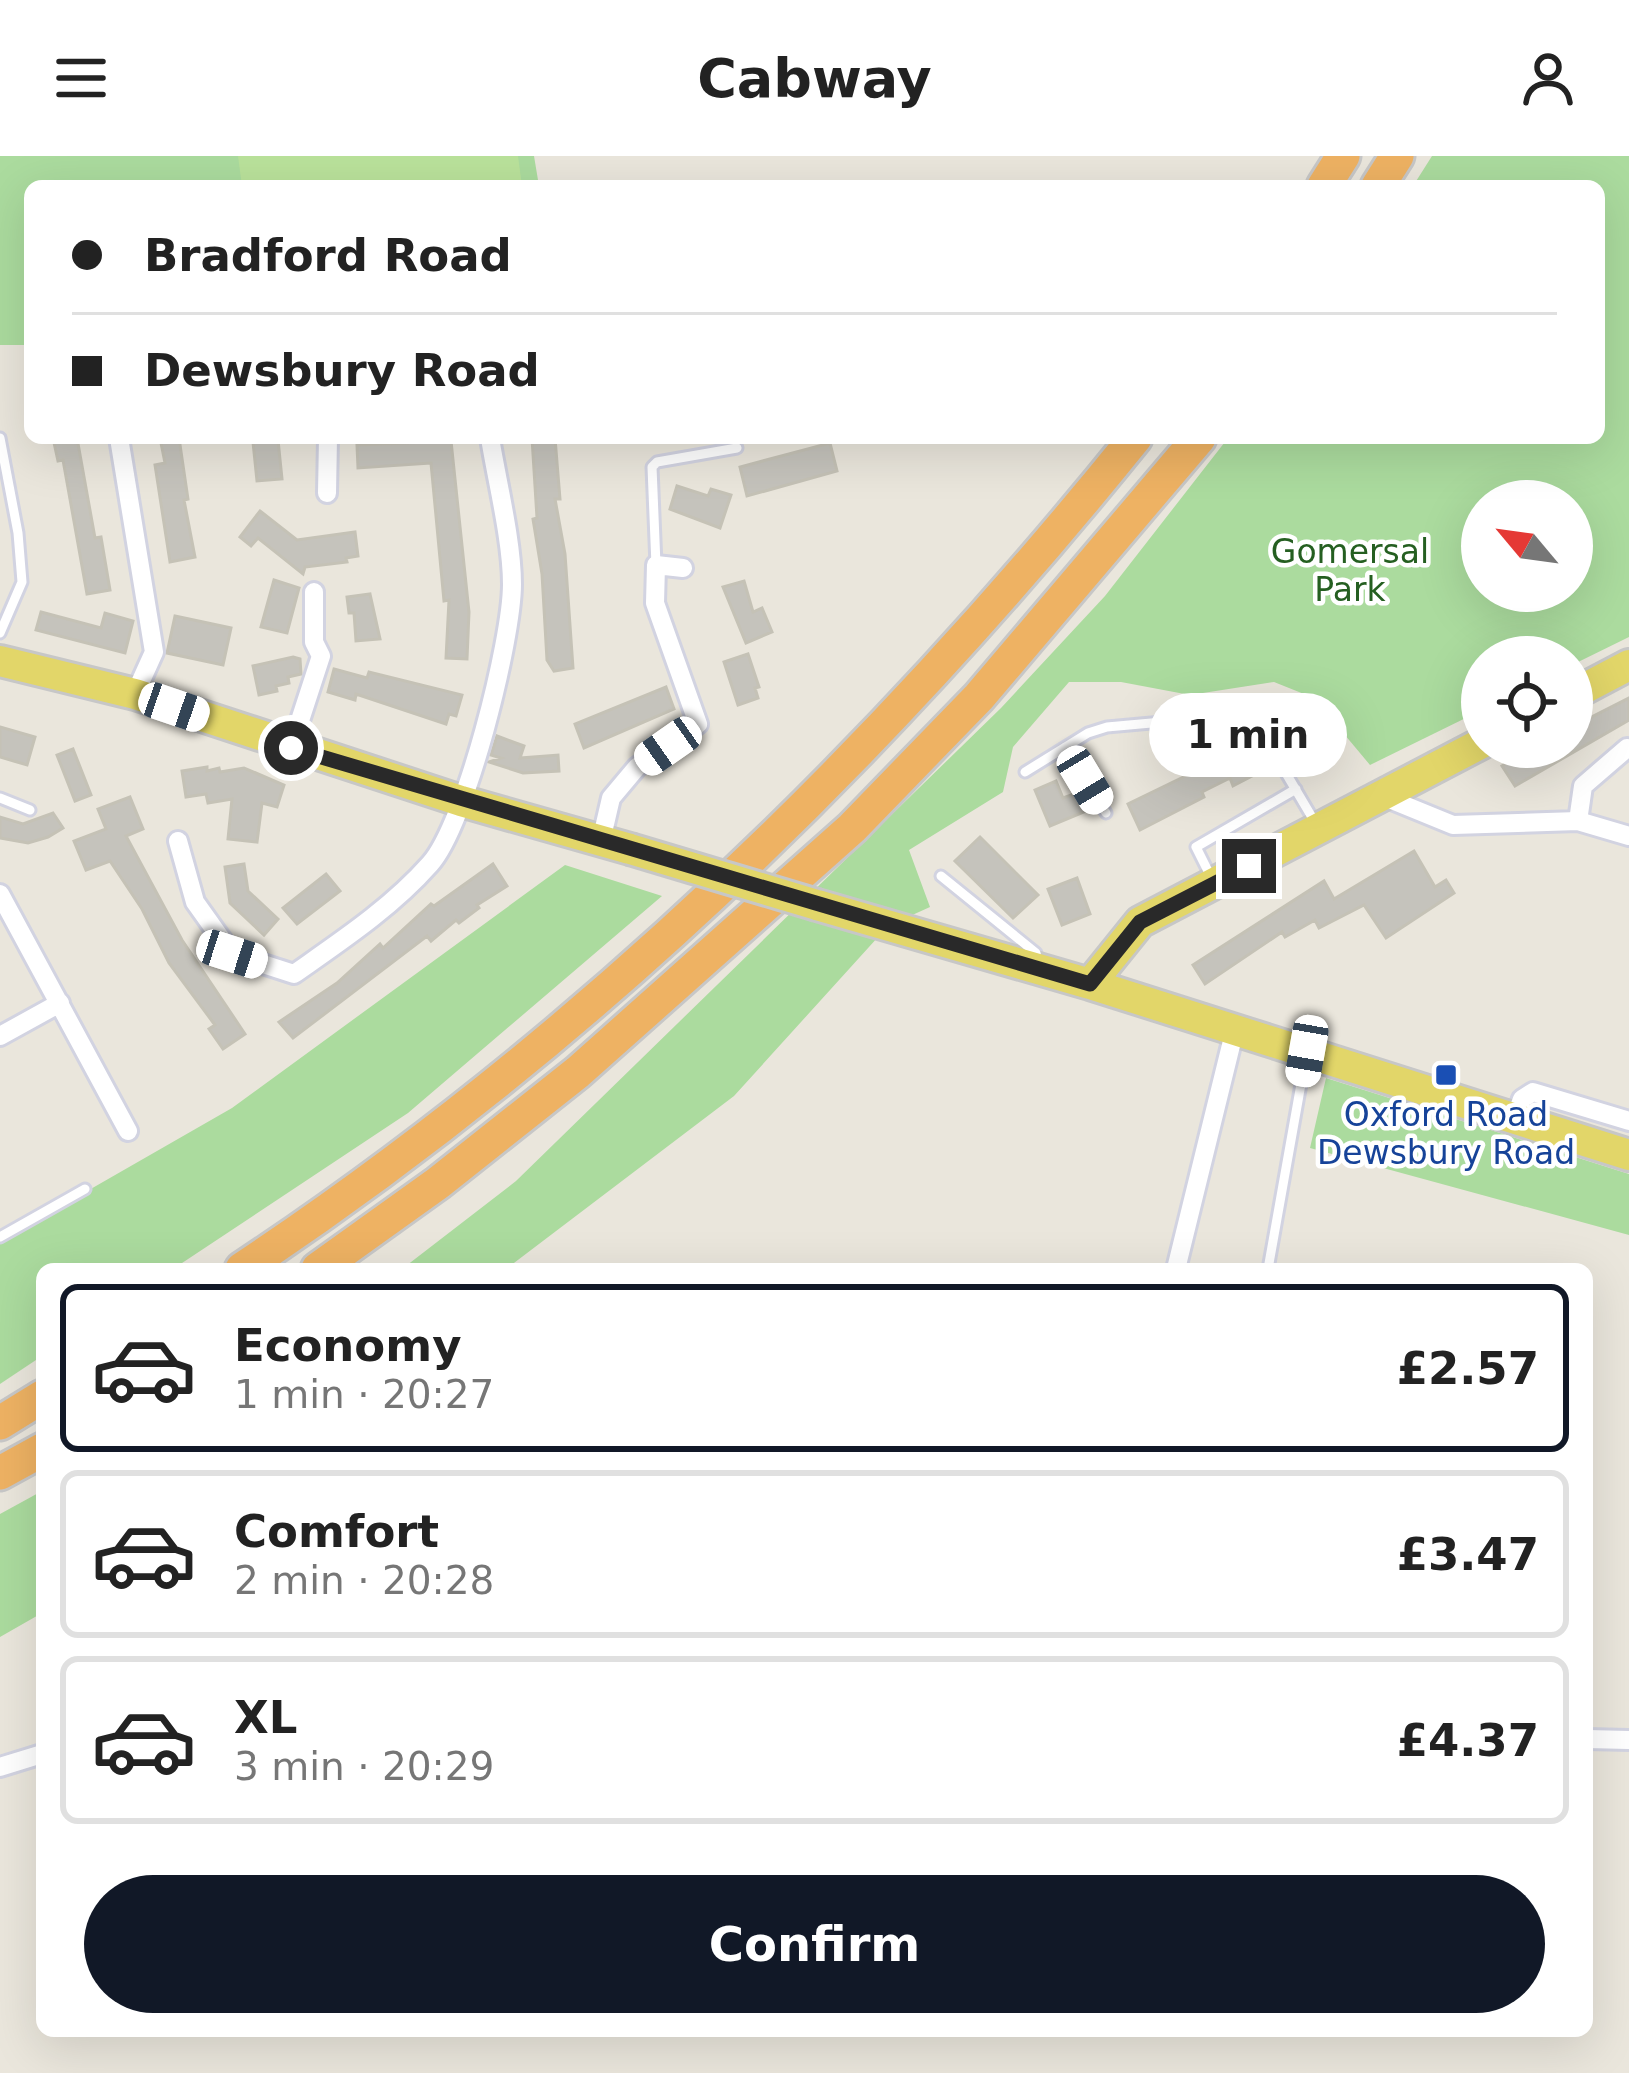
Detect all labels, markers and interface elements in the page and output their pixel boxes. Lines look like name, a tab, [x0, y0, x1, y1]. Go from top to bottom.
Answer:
icon: menu	[48, 45, 114, 111]
icon: person	[1515, 45, 1581, 111]
text: Cabway	[697, 47, 932, 110]
text: Bradford Road	[144, 229, 512, 282]
text: Dewsbury Road	[144, 344, 540, 397]
north arrow	[1461, 480, 1593, 612]
map controls	[1461, 480, 1593, 768]
park label: Gomersal Park	[1271, 532, 1429, 609]
button: locate	[1461, 636, 1593, 768]
car	[134, 678, 214, 736]
callout: 1 min	[1150, 692, 1348, 776]
car	[628, 711, 708, 781]
text: 1 min	[1187, 712, 1309, 757]
route start	[264, 721, 318, 775]
car	[1051, 740, 1119, 820]
route end	[1222, 839, 1276, 893]
car	[192, 926, 272, 982]
car	[1283, 1012, 1331, 1090]
marker: Oxford Road Dewsbury Road	[1433, 1062, 1459, 1088]
place label: Oxford Road Dewsbury Road	[1317, 1095, 1575, 1172]
icon: car	[90, 1314, 198, 1422]
text: Economy	[234, 1319, 462, 1372]
text: £2.57	[1397, 1342, 1539, 1395]
text: 1 min · 20:27	[234, 1372, 494, 1417]
icon: car	[90, 1500, 198, 1608]
text: Comfort	[234, 1505, 439, 1558]
text: £3.47	[1397, 1528, 1539, 1581]
text: 2 min · 20:28	[234, 1558, 494, 1603]
icon: car	[90, 1686, 198, 1794]
text: XL	[234, 1691, 297, 1744]
text: £4.37	[1397, 1714, 1539, 1767]
text: 3 min · 20:29	[234, 1744, 494, 1789]
button: Confirm	[84, 1875, 1545, 2013]

